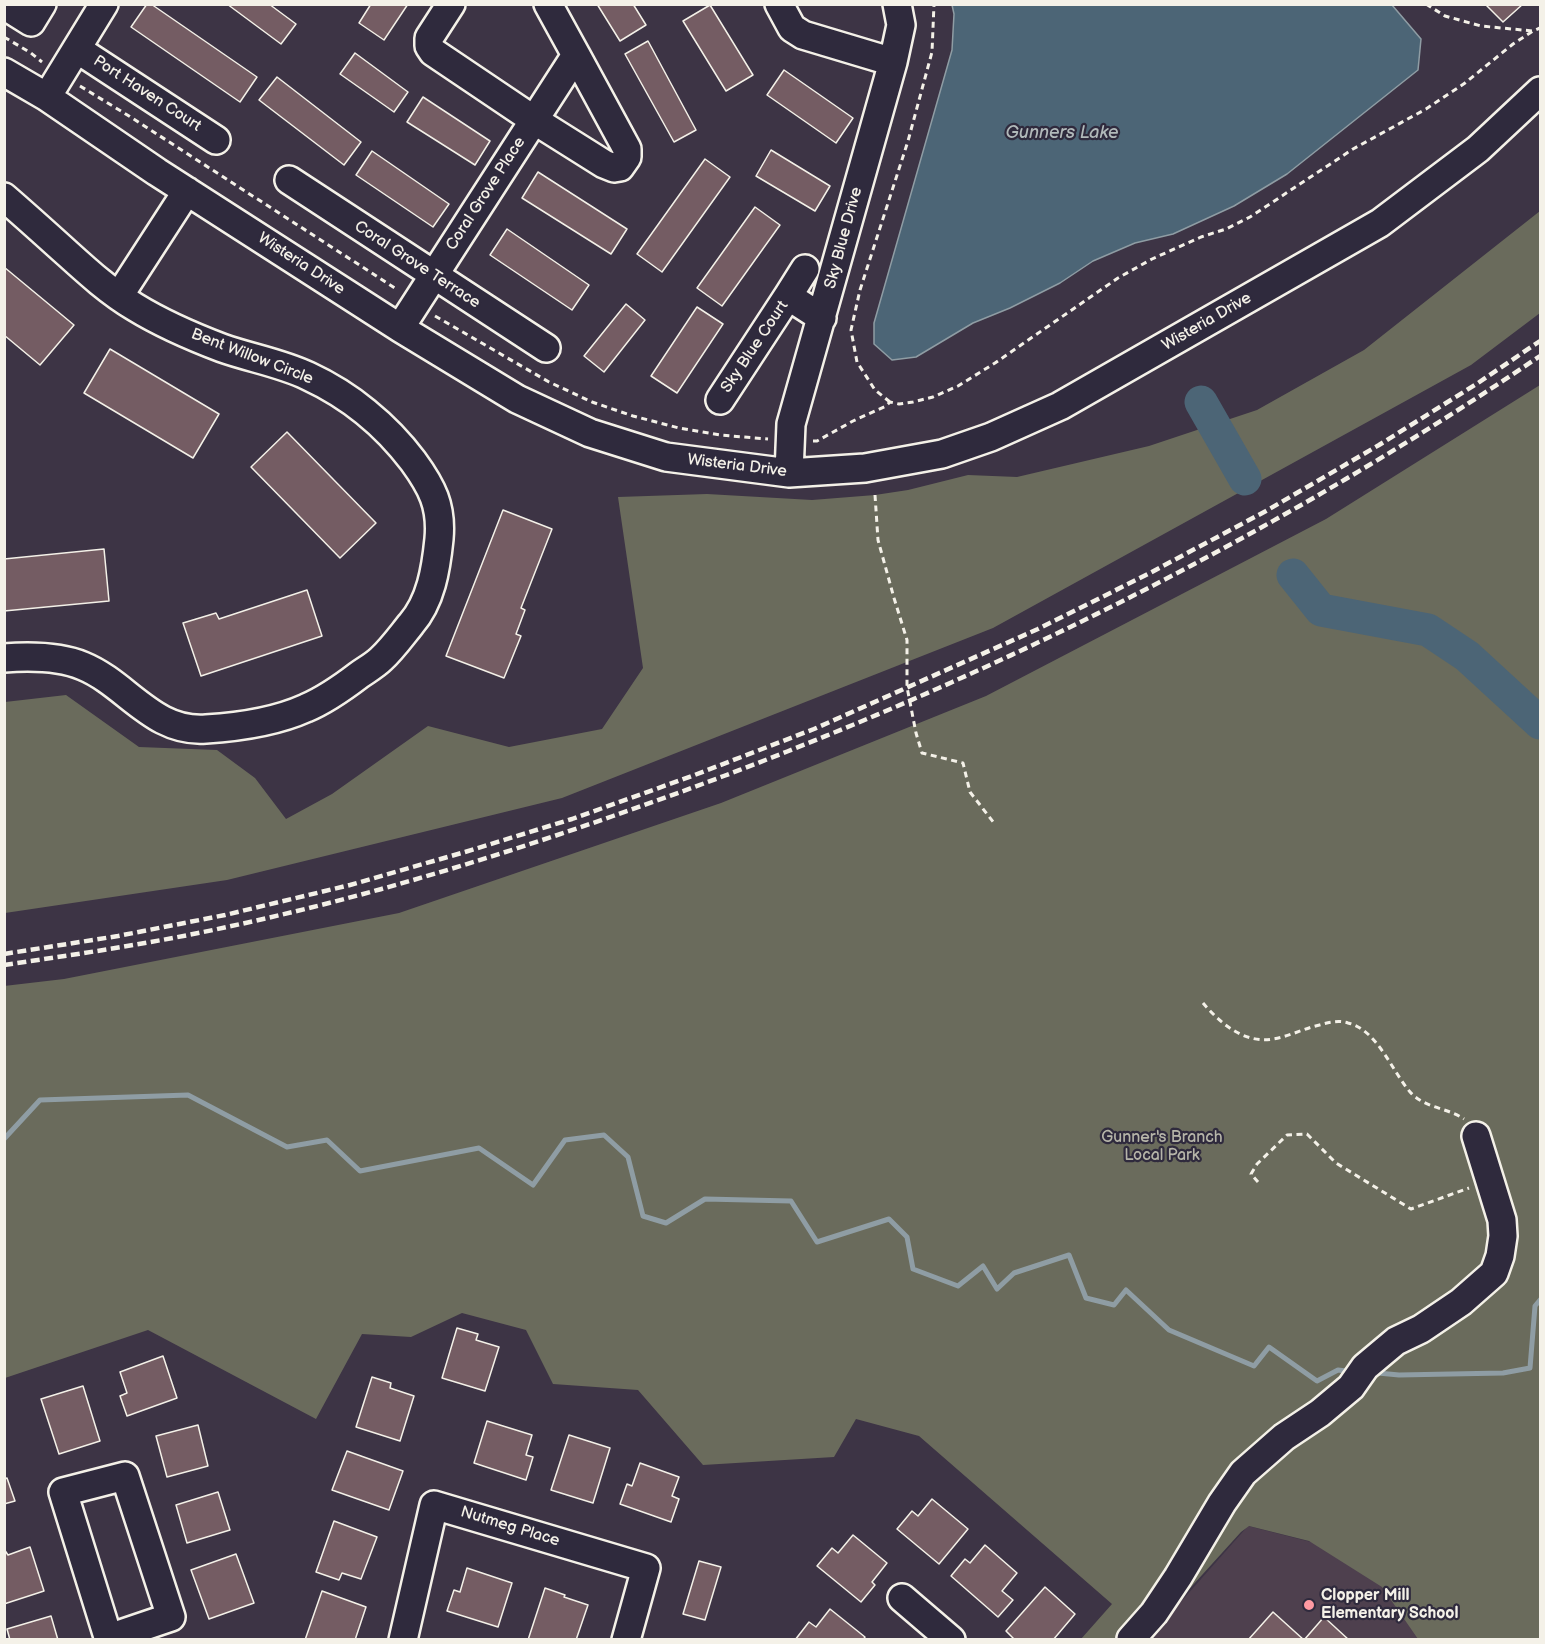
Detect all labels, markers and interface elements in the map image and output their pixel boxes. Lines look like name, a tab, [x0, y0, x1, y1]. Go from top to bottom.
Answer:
street label: Port Haven Court	[89, 52, 205, 136]
water label: Gunners Lake	[1006, 122, 1118, 144]
street label: Coral Grove Place	[442, 134, 530, 254]
street label: Sky Blue Drive	[821, 185, 867, 291]
street label: Coral Grove Terrace	[350, 217, 484, 313]
street label: Wisteria Drive	[254, 229, 348, 299]
street label: Wisteria Drive	[1159, 289, 1255, 355]
street label: Sky Blue Court	[717, 297, 793, 397]
street label: Bent Willow Circle	[188, 325, 316, 389]
street label: Wisteria Drive	[686, 450, 788, 482]
park label: Gunner's Branch Local Park	[1101, 1128, 1223, 1166]
street label: Nutmeg Place	[458, 1503, 562, 1551]
place label: Clopper Mill Elementary School	[1321, 1586, 1458, 1624]
marker: Clopper Mill Elementary School	[1302, 1598, 1316, 1612]

